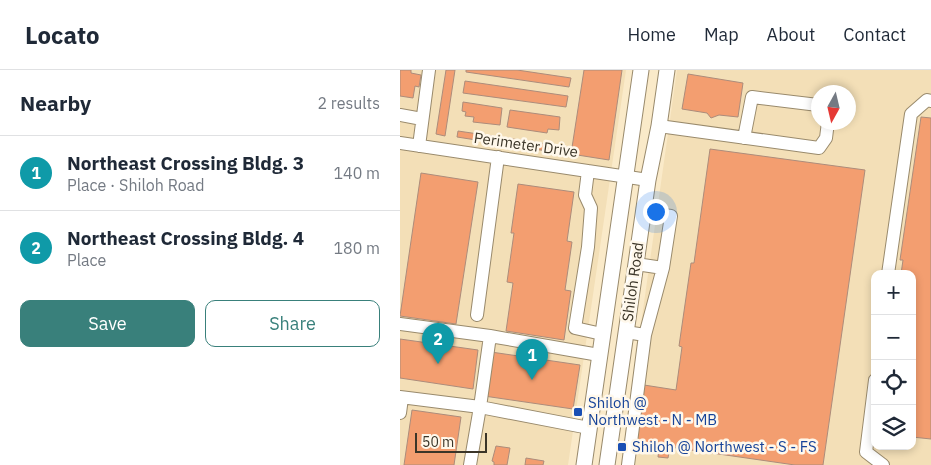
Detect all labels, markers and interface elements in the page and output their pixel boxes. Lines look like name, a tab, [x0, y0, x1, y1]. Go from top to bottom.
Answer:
text: Locato	[25, 19, 100, 51]
text: Home	[628, 23, 676, 46]
text: Map	[704, 23, 739, 46]
text: About	[767, 23, 815, 46]
text: Contact	[843, 23, 906, 46]
north arrow	[811, 85, 856, 130]
text: Nearby	[20, 89, 91, 117]
text: 2 results	[317, 93, 380, 113]
street label: Perimeter Drive	[473, 128, 579, 161]
text: Northeast Crossing Bldg. 3	[67, 151, 304, 175]
text: 1	[31, 163, 41, 183]
text: 140 m	[333, 163, 380, 183]
text: Place · Shiloh Road	[67, 175, 204, 195]
your location	[643, 199, 669, 225]
text: Northeast Crossing Bldg. 4	[67, 226, 304, 250]
text: 2	[31, 238, 41, 258]
text: 180 m	[333, 238, 380, 258]
street label: Shiloh Road	[618, 241, 647, 323]
text: Place	[67, 250, 106, 270]
map controls	[871, 270, 916, 450]
button: +	[871, 270, 916, 315]
button: Save	[20, 300, 195, 347]
button: Share	[205, 300, 380, 347]
button: −	[871, 315, 916, 360]
pin: 2	[422, 323, 454, 364]
pin: 1	[516, 339, 548, 380]
button: locate	[871, 360, 916, 405]
place label: Shiloh @ Northwest - N - MB	[588, 393, 717, 429]
button: layers	[871, 405, 916, 450]
marker: Shiloh @ Northwest - N - MB	[572, 406, 584, 418]
scale bar	[415, 430, 488, 453]
text: 50 m	[422, 433, 454, 451]
place label: Shiloh @ Northwest - S - FS	[632, 437, 817, 456]
marker: Shiloh @ Northwest - S - FS	[616, 441, 628, 453]

